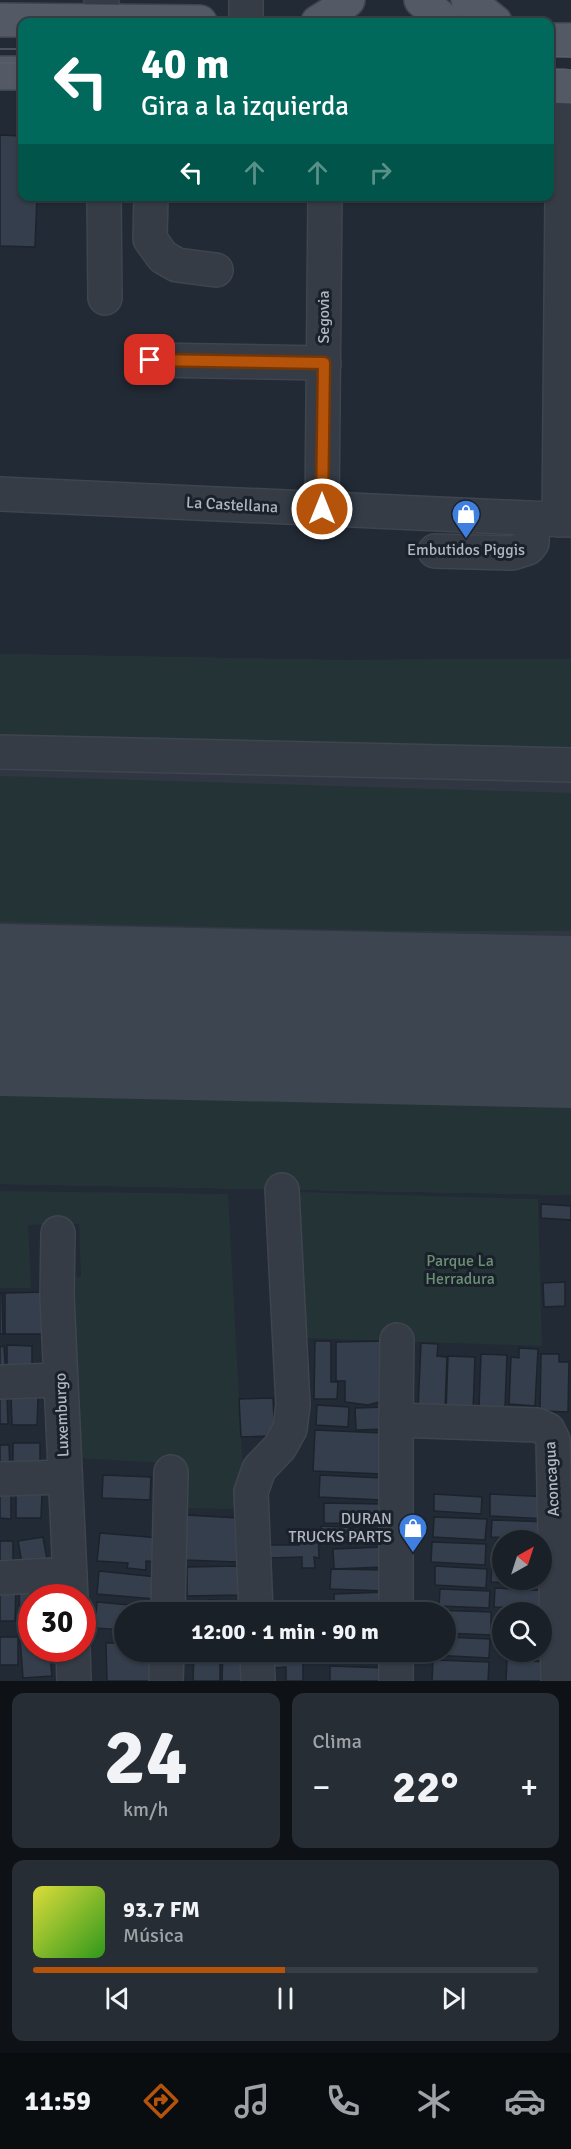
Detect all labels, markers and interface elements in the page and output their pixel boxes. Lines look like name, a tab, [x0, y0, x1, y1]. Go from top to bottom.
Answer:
text: 40 m	[141, 39, 230, 90]
icon: left	[42, 42, 120, 120]
text: Gira a la izquierda	[141, 90, 349, 123]
icon: left	[175, 156, 208, 189]
icon: ahead	[238, 156, 271, 189]
icon: ahead	[301, 156, 334, 189]
icon: right	[364, 156, 397, 189]
street label: Segovia	[314, 290, 334, 344]
pin	[124, 334, 175, 385]
icon: arrive	[133, 343, 166, 376]
position arrow	[290, 477, 354, 541]
street label: La Castellana	[185, 493, 279, 517]
shop icon: Embutidos Piggis	[450, 498, 482, 540]
place label: Embutidos Piggis	[407, 540, 525, 560]
park label: Parque La Herradura	[425, 1251, 495, 1289]
street label: Luxemburgo	[51, 1373, 73, 1457]
street label: Aconcagua	[540, 1441, 564, 1517]
place label: DURAN TRUCKS PARTS	[289, 1509, 392, 1547]
shop icon: DURAN TRUCKS PARTS	[397, 1512, 429, 1554]
north arrow	[492, 1530, 552, 1590]
map controls	[492, 1530, 552, 1662]
speed limit sign: 30	[18, 1584, 96, 1662]
button: search	[492, 1602, 552, 1662]
text: 12:00 · 1 min · 90 m	[191, 1618, 379, 1645]
text: 24	[104, 1710, 188, 1806]
text: Clima	[313, 1729, 362, 1754]
text: 22°	[392, 1760, 459, 1815]
text: −	[313, 1767, 330, 1808]
text: +	[520, 1767, 538, 1808]
text: km/h	[123, 1797, 168, 1822]
text: 93.7 FM	[123, 1896, 200, 1923]
text: Música	[123, 1923, 184, 1948]
icon: previous	[101, 1982, 134, 2015]
icon: pause	[269, 1982, 302, 2015]
icon: next	[437, 1982, 470, 2015]
icon: directions	[140, 2080, 182, 2122]
icon: music	[231, 2080, 273, 2122]
icon: phone	[322, 2080, 364, 2122]
icon: climate	[413, 2080, 455, 2122]
icon: car	[504, 2080, 546, 2122]
text: 11:59	[25, 2085, 91, 2118]

